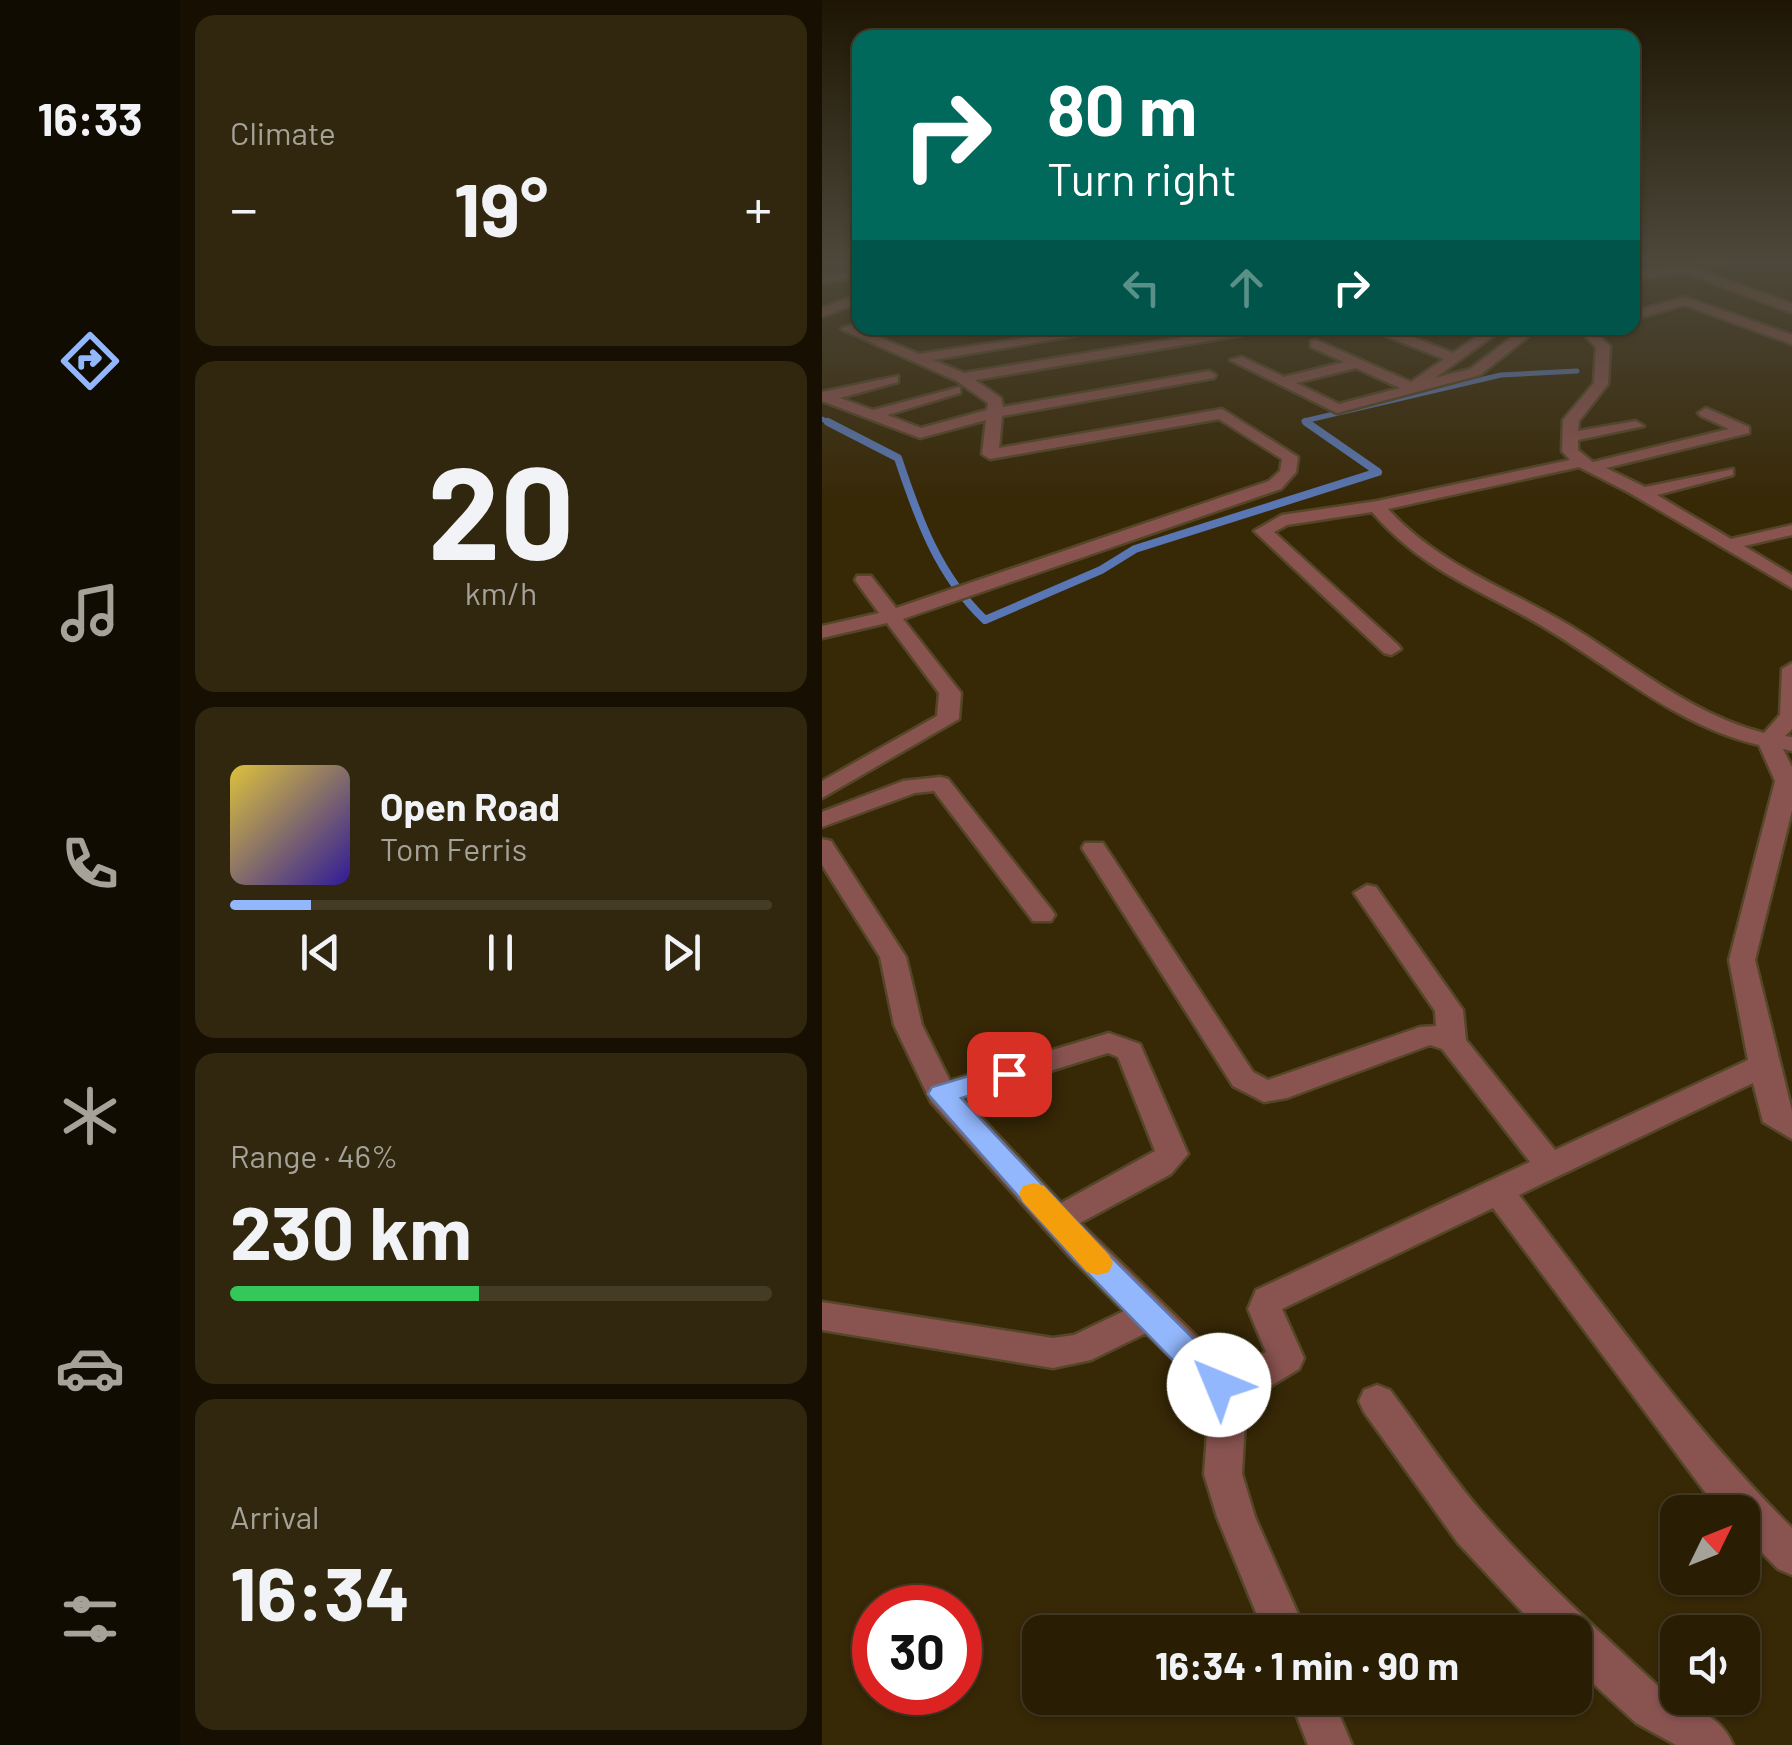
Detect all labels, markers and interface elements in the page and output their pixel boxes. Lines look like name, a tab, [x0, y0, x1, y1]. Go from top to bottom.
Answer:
text: 80 m	[1047, 66, 1197, 150]
icon: right	[882, 70, 1012, 200]
text: 16:33	[37, 91, 143, 145]
text: Climate	[230, 113, 336, 151]
text: Turn right	[1047, 151, 1237, 205]
text: 19°	[454, 162, 548, 252]
text: −	[230, 174, 258, 240]
text: +	[744, 174, 772, 240]
icon: left	[1114, 260, 1169, 315]
icon: ahead	[1219, 260, 1274, 315]
icon: right	[1324, 260, 1379, 315]
icon: directions	[55, 326, 125, 396]
text: 20	[428, 430, 574, 586]
text: km/h	[465, 573, 537, 611]
icon: music	[55, 578, 125, 648]
text: Open Road	[380, 783, 560, 829]
icon: phone	[55, 829, 125, 899]
text: Tom Ferris	[380, 829, 527, 867]
icon: previous	[293, 925, 348, 980]
icon: pause	[473, 925, 528, 980]
icon: next	[654, 925, 709, 980]
pin	[967, 1032, 1052, 1117]
icon: arrive	[982, 1047, 1037, 1102]
icon: climate	[55, 1081, 125, 1151]
text: Range · 46%	[230, 1136, 398, 1174]
text: 230 km	[230, 1185, 472, 1275]
icon: car	[55, 1333, 125, 1403]
position arrow	[1167, 1333, 1271, 1437]
north arrow	[1660, 1495, 1760, 1595]
map controls	[1660, 1495, 1760, 1715]
text: Arrival	[230, 1497, 319, 1535]
text: 16:34	[230, 1546, 410, 1636]
icon: filters	[55, 1584, 125, 1654]
speed limit sign: 30	[852, 1585, 982, 1715]
button: sound	[1660, 1615, 1760, 1715]
text: 16:34 · 1 min · 90 m	[1155, 1642, 1459, 1688]

